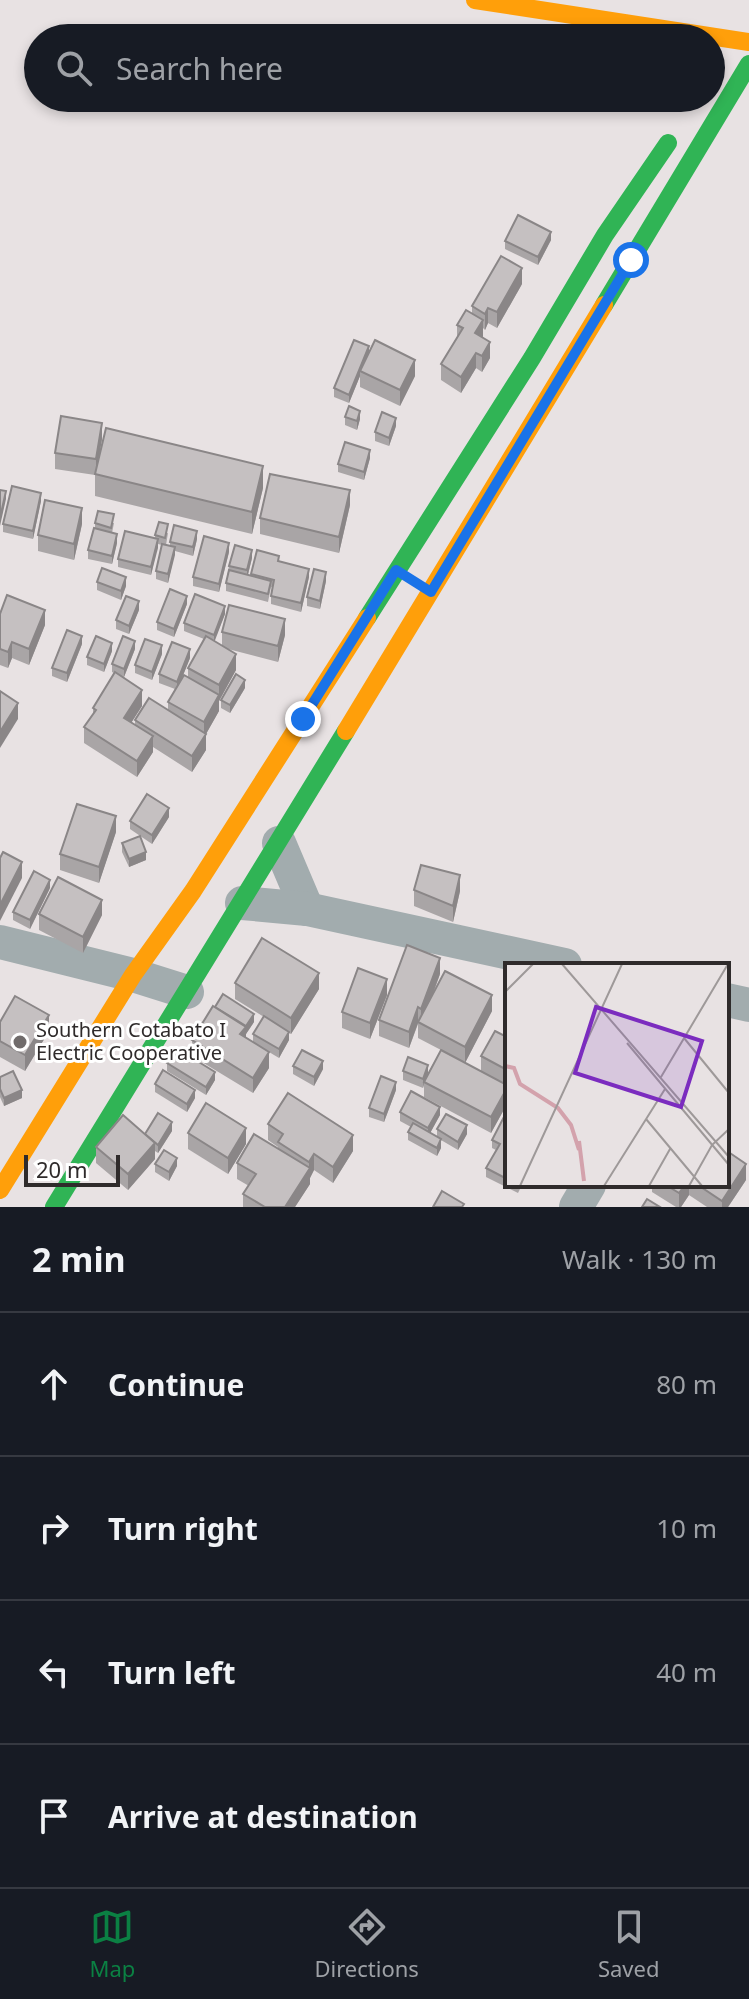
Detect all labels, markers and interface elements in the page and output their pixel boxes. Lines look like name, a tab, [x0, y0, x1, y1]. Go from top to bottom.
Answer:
search box	[24, 24, 725, 112]
icon: search	[52, 46, 96, 90]
text: Search here	[116, 48, 283, 89]
route start	[613, 242, 649, 278]
route end	[285, 701, 321, 737]
inset map	[505, 963, 729, 1187]
place label: Southern Cotabato I Electric Cooperative	[36, 1016, 226, 1066]
marker: Southern Cotabato I Electric Cooperative	[11, 1033, 29, 1051]
scale bar	[24, 1151, 120, 1187]
text: 20 m	[36, 1154, 87, 1184]
text: 2 min	[32, 1236, 126, 1282]
text: Walk · 130 m	[562, 1241, 717, 1277]
icon: ahead	[32, 1362, 76, 1406]
text: Continue	[108, 1364, 244, 1405]
text: 80 m	[656, 1366, 717, 1402]
icon: right	[32, 1506, 76, 1550]
text: Turn right	[108, 1508, 258, 1549]
text: 10 m	[656, 1510, 717, 1546]
icon: left	[32, 1650, 76, 1694]
text: Turn left	[108, 1652, 236, 1693]
text: 40 m	[656, 1654, 717, 1690]
icon: arrive	[32, 1794, 76, 1838]
text: Arrive at destination	[108, 1796, 418, 1837]
tab: Map	[90, 1905, 135, 1983]
tab: Directions	[314, 1905, 419, 1983]
tab: Saved	[598, 1905, 659, 1983]

